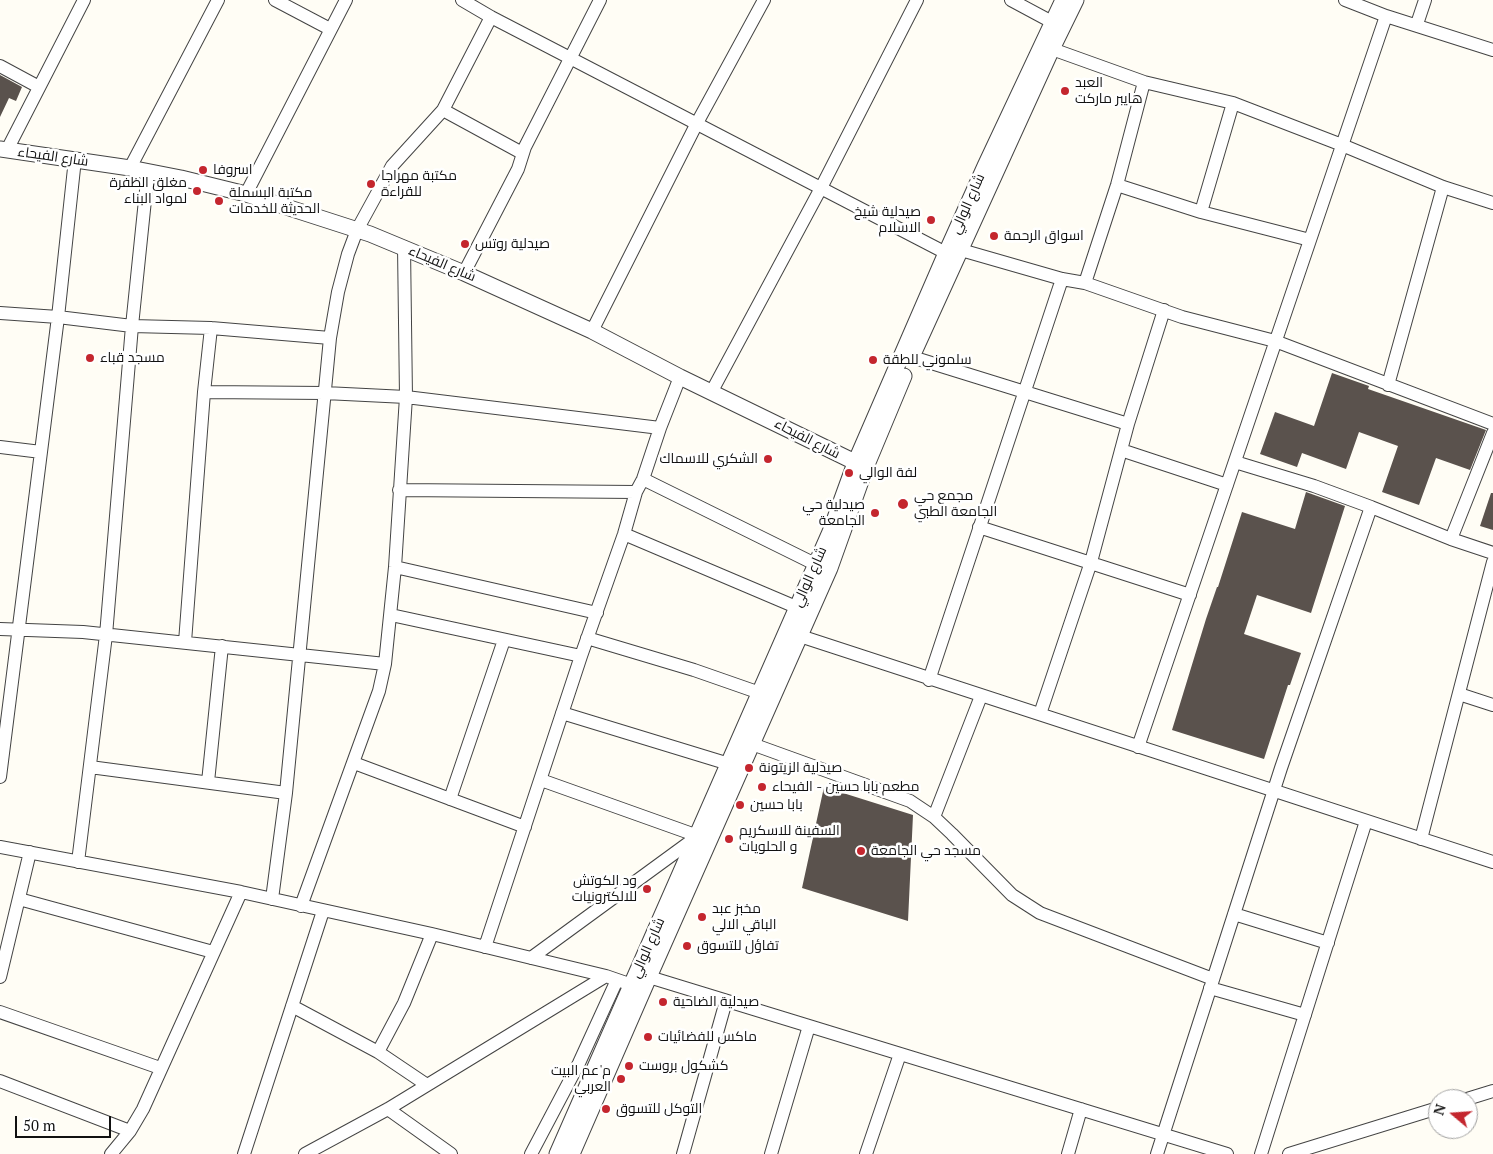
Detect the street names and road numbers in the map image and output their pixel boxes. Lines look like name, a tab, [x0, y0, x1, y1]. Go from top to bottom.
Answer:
street label: شارع الفيحاء	[16, 144, 90, 170]
street label: شارع الوالي	[947, 171, 989, 237]
street label: شارع الفيحاء	[406, 242, 478, 286]
street label: شارع الفيحاء	[771, 415, 843, 463]
street label: شارع الوالي	[789, 544, 831, 610]
street label: شارع الوالي	[627, 915, 669, 981]

